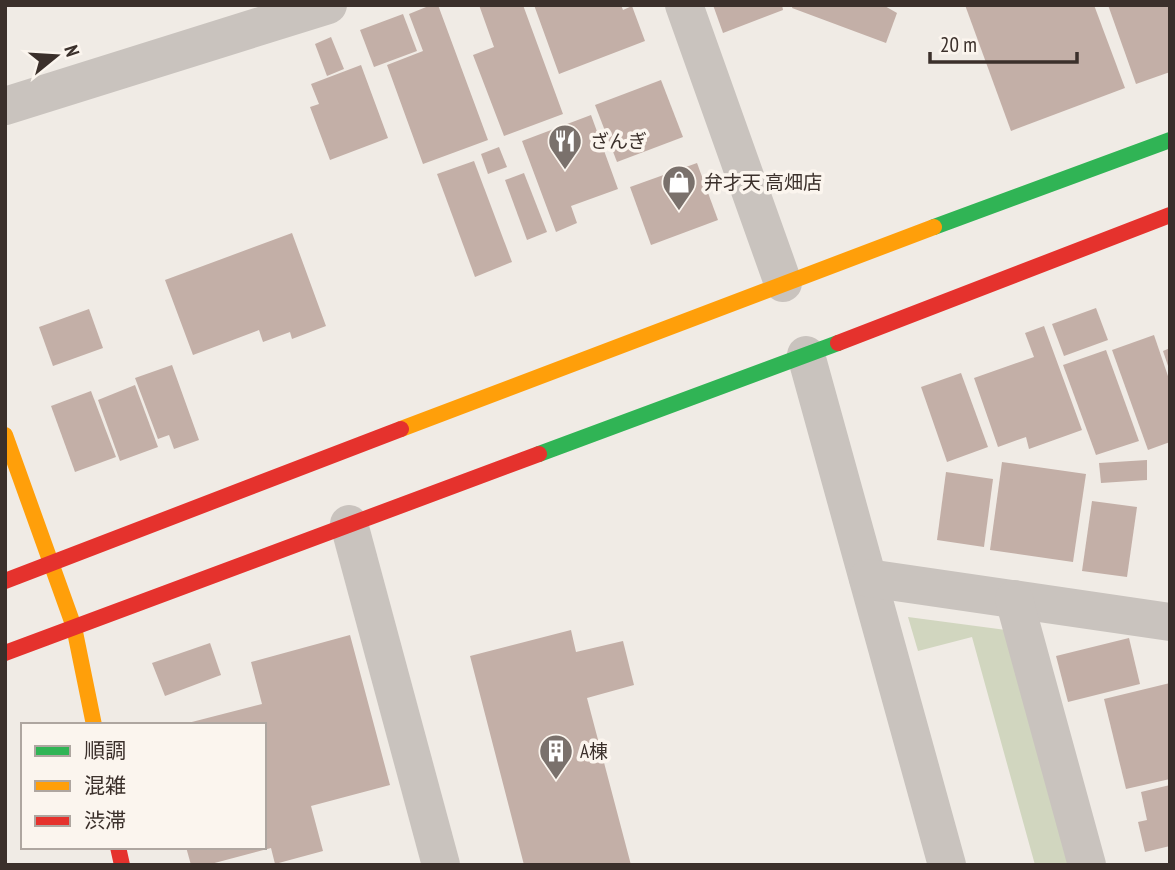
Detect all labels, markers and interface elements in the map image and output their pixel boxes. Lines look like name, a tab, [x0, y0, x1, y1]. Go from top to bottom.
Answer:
north arrow	[21, 21, 91, 91]
scale bar	[930, 21, 1077, 65]
text: 20 m	[940, 31, 977, 58]
text: N	[59, 42, 85, 59]
restaurant icon: ざんぎ	[546, 122, 584, 171]
place label: ざんぎ	[590, 129, 647, 153]
shop icon: 弁才天 高畑店	[660, 163, 698, 212]
place label: 弁才天 高畑店	[704, 170, 822, 194]
legend	[21, 723, 266, 849]
building icon: A棟	[537, 732, 575, 781]
text: 順調	[84, 737, 126, 764]
place label: A棟	[580, 739, 608, 763]
text: 混雑	[84, 772, 126, 799]
text: 渋滞	[84, 807, 126, 834]

